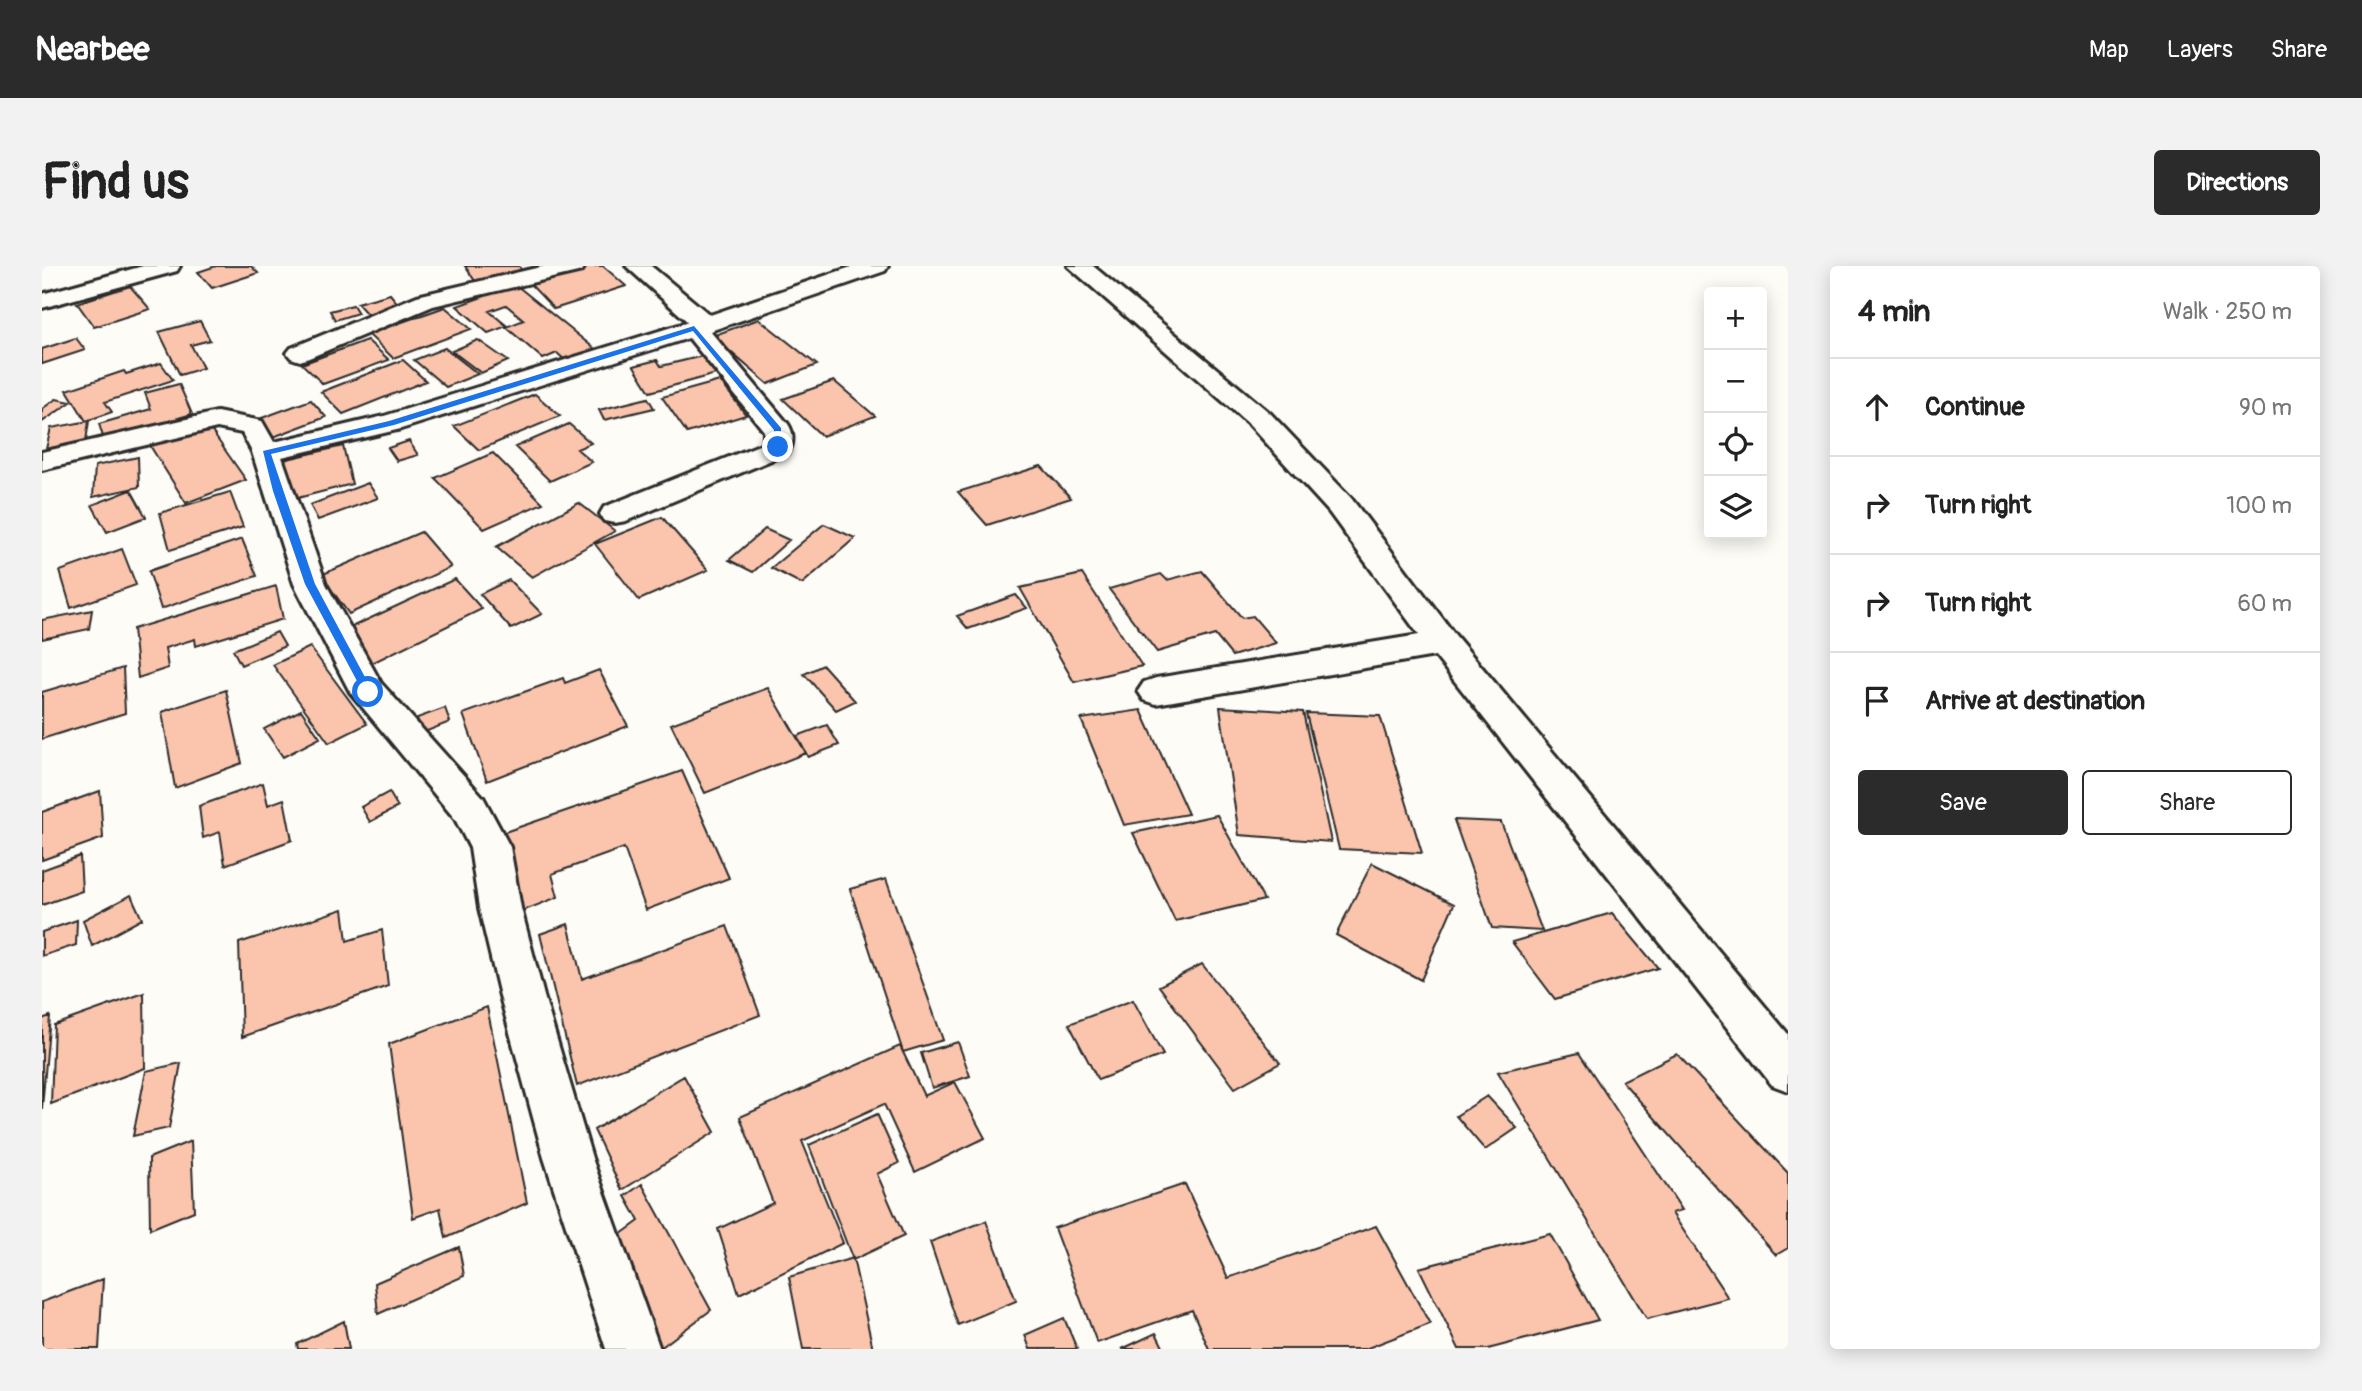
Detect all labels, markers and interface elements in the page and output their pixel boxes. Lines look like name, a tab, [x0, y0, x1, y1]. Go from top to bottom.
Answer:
text: Nearbee	[35, 29, 149, 70]
text: Map	[2089, 35, 2129, 64]
text: Layers	[2167, 35, 2233, 64]
text: Share	[2271, 35, 2327, 64]
button: Directions	[2154, 150, 2320, 215]
text: Find us	[42, 152, 189, 213]
map controls	[1704, 287, 1767, 539]
button: +	[1704, 287, 1767, 350]
text: 4 min	[1858, 293, 1931, 330]
text: Walk · 250 m	[2163, 297, 2292, 326]
button: −	[1704, 350, 1767, 413]
icon: ahead	[1858, 388, 1896, 426]
text: Continue	[1925, 391, 2025, 423]
text: 90 m	[2239, 393, 2292, 422]
button: locate	[1704, 413, 1767, 476]
route end	[762, 431, 793, 462]
button: layers	[1704, 476, 1767, 539]
icon: right	[1858, 486, 1896, 524]
text: Turn right	[1925, 489, 2031, 521]
text: 100 m	[2226, 491, 2292, 520]
icon: right	[1858, 584, 1896, 622]
text: Turn right	[1925, 587, 2031, 619]
text: 60 m	[2237, 589, 2292, 618]
route start	[352, 676, 383, 707]
icon: arrive	[1858, 682, 1896, 720]
text: Arrive at destination	[1925, 685, 2145, 717]
button: Save	[1858, 770, 2068, 835]
button: Share	[2082, 770, 2292, 835]

